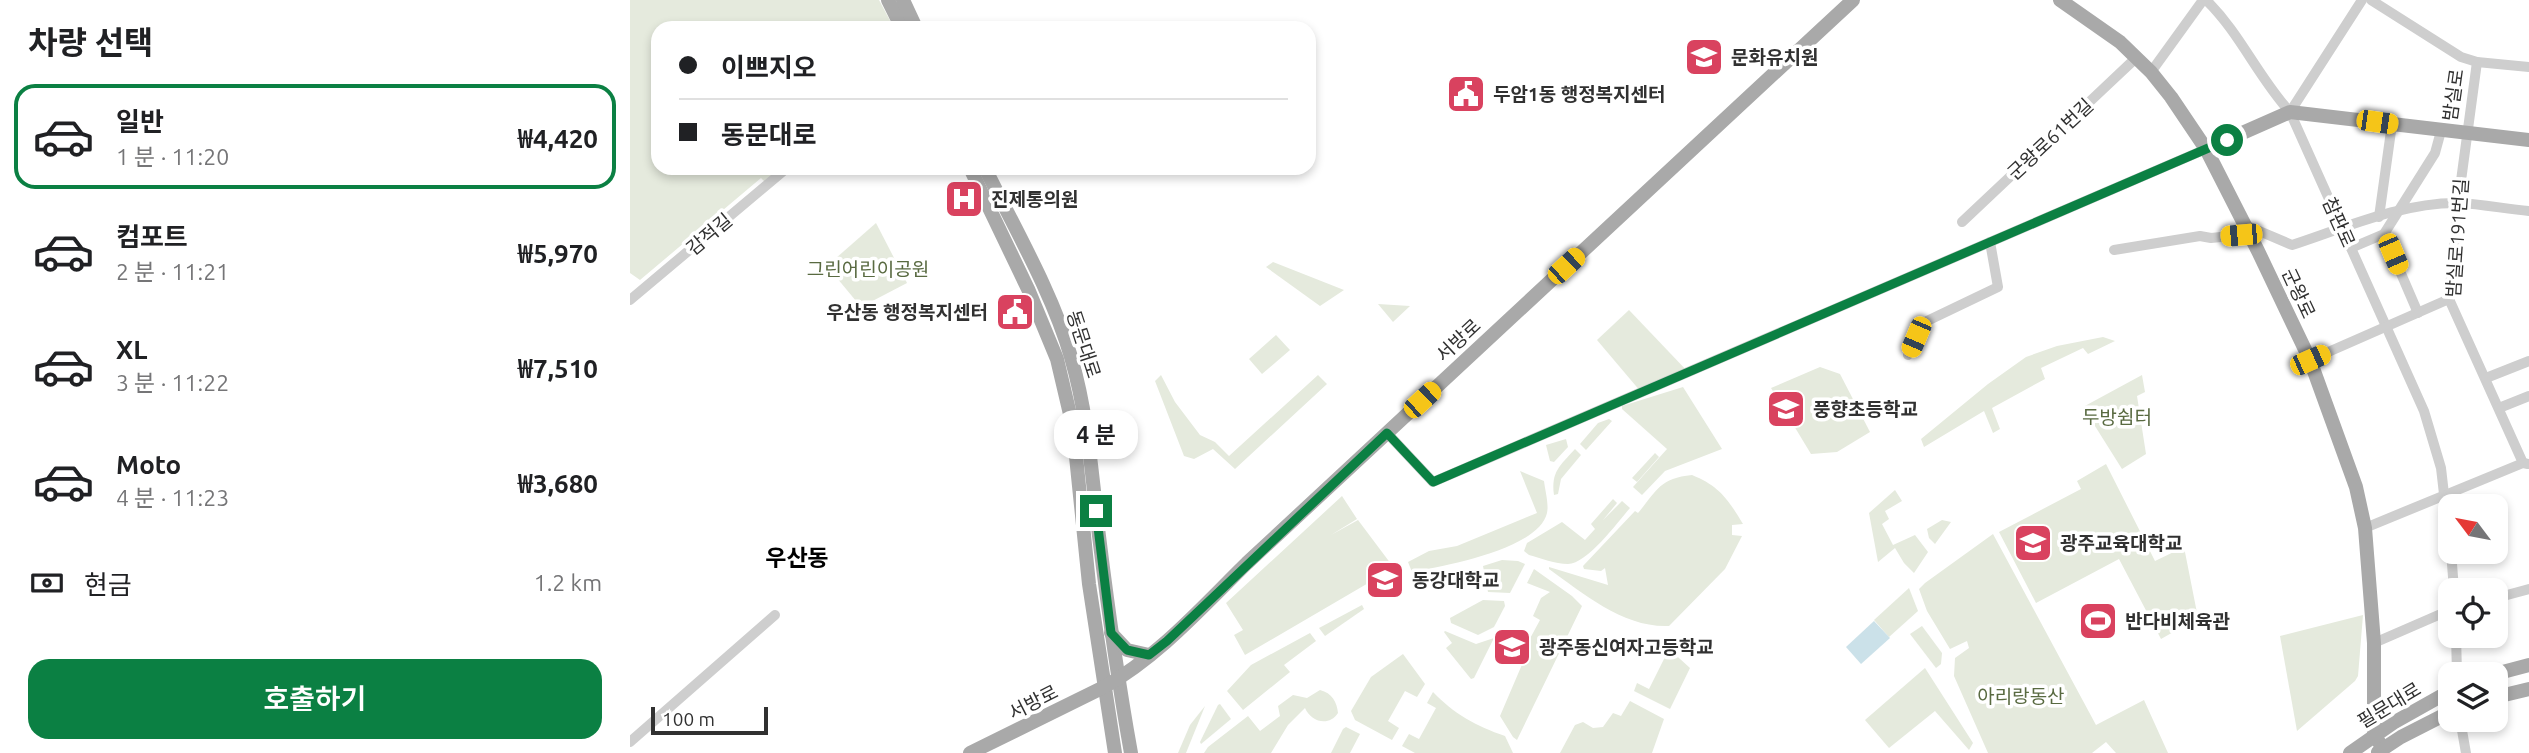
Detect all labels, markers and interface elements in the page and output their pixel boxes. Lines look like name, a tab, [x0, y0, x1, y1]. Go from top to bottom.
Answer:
text: 차량 선택	[28, 24, 153, 60]
school or university icon: 문화유치원	[1683, 36, 1725, 78]
place label: 문화유치원	[1731, 46, 1818, 68]
text: 이쁘지오	[721, 53, 817, 82]
street label: 밤실로	[2438, 67, 2468, 123]
public building icon: 두암1동 행정복지센터	[1445, 73, 1487, 115]
place label: 두암1동 행정복지센터	[1493, 83, 1666, 105]
street label: 군왕로61번길	[2003, 94, 2097, 184]
icon: car	[32, 105, 95, 168]
text: 일반	[116, 107, 164, 136]
car	[2355, 109, 2400, 135]
text: 동문대로	[721, 120, 817, 149]
text: ₩4,420	[518, 124, 598, 153]
route start	[2211, 124, 2243, 156]
text: 1 분 · 11:20	[116, 144, 229, 169]
hospital icon: 진제통의원	[943, 178, 985, 220]
street label: 밤실로191번길	[2442, 178, 2472, 298]
place label: 진제통의원	[991, 188, 1078, 210]
street label: 참판로	[2318, 194, 2360, 250]
street label: 감적길	[682, 209, 736, 259]
icon: car	[32, 220, 95, 283]
text: 컴포트	[116, 222, 188, 251]
car	[2220, 223, 2263, 247]
car	[2376, 231, 2411, 277]
text: ₩5,970	[518, 239, 598, 268]
car	[1544, 244, 1589, 288]
park label: 그린어린이공원	[807, 258, 929, 280]
text: 2 분 · 11:21	[116, 259, 229, 284]
street label: 군왕로	[2278, 265, 2320, 321]
public building icon: 우산동 행정복지센터	[994, 291, 1036, 333]
place label: 우산동 행정복지센터	[826, 301, 988, 323]
street label: 동문대로	[1063, 307, 1105, 381]
street label: 서방로	[1431, 314, 1485, 366]
car	[1899, 314, 1934, 360]
icon: car	[32, 335, 95, 398]
text: XL	[116, 335, 147, 364]
car	[2287, 342, 2334, 378]
text: ₩7,510	[518, 354, 598, 383]
text: 3 분 · 11:22	[116, 370, 229, 395]
car	[1400, 378, 1445, 422]
school or university icon: 풍향초등학교	[1765, 388, 1807, 430]
place label: 풍향초등학교	[1813, 398, 1918, 420]
park label: 두방쉼터	[2082, 406, 2152, 428]
callout: 4 분	[1054, 410, 1138, 458]
text: 4 분	[1076, 422, 1116, 447]
icon: car	[32, 450, 95, 513]
text: Moto	[116, 450, 181, 479]
text: ₩3,680	[518, 469, 598, 498]
text: 4 분 · 11:23	[116, 485, 229, 510]
north arrow	[2438, 494, 2508, 564]
map controls	[2438, 494, 2508, 732]
route end	[1080, 495, 1112, 527]
school or university icon: 광주교육대학교	[2012, 522, 2054, 564]
place label: 광주교육대학교	[2060, 532, 2182, 554]
district label: 우산동	[765, 545, 829, 570]
school or university icon: 동강대학교	[1364, 559, 1406, 601]
icon: cash	[28, 564, 66, 602]
place label: 동강대학교	[1412, 569, 1499, 591]
text: 현금	[84, 570, 132, 599]
text: 1.2 km	[534, 570, 602, 595]
button: locate	[2438, 578, 2508, 648]
sports icon: 반다비체육관	[2077, 600, 2119, 642]
place label: 반다비체육관	[2125, 610, 2230, 632]
school or university icon: 광주동신여자고등학교	[1491, 626, 1533, 668]
place label: 광주동신여자고등학교	[1539, 636, 1714, 658]
button: 호출하기	[28, 659, 602, 739]
button: layers	[2438, 662, 2508, 732]
street label: 필문대로	[2353, 678, 2425, 732]
street label: 서방로	[1005, 680, 1061, 724]
park label: 아리랑동산	[1977, 685, 2065, 707]
scale bar	[651, 704, 768, 736]
text: 100 m	[662, 708, 715, 730]

